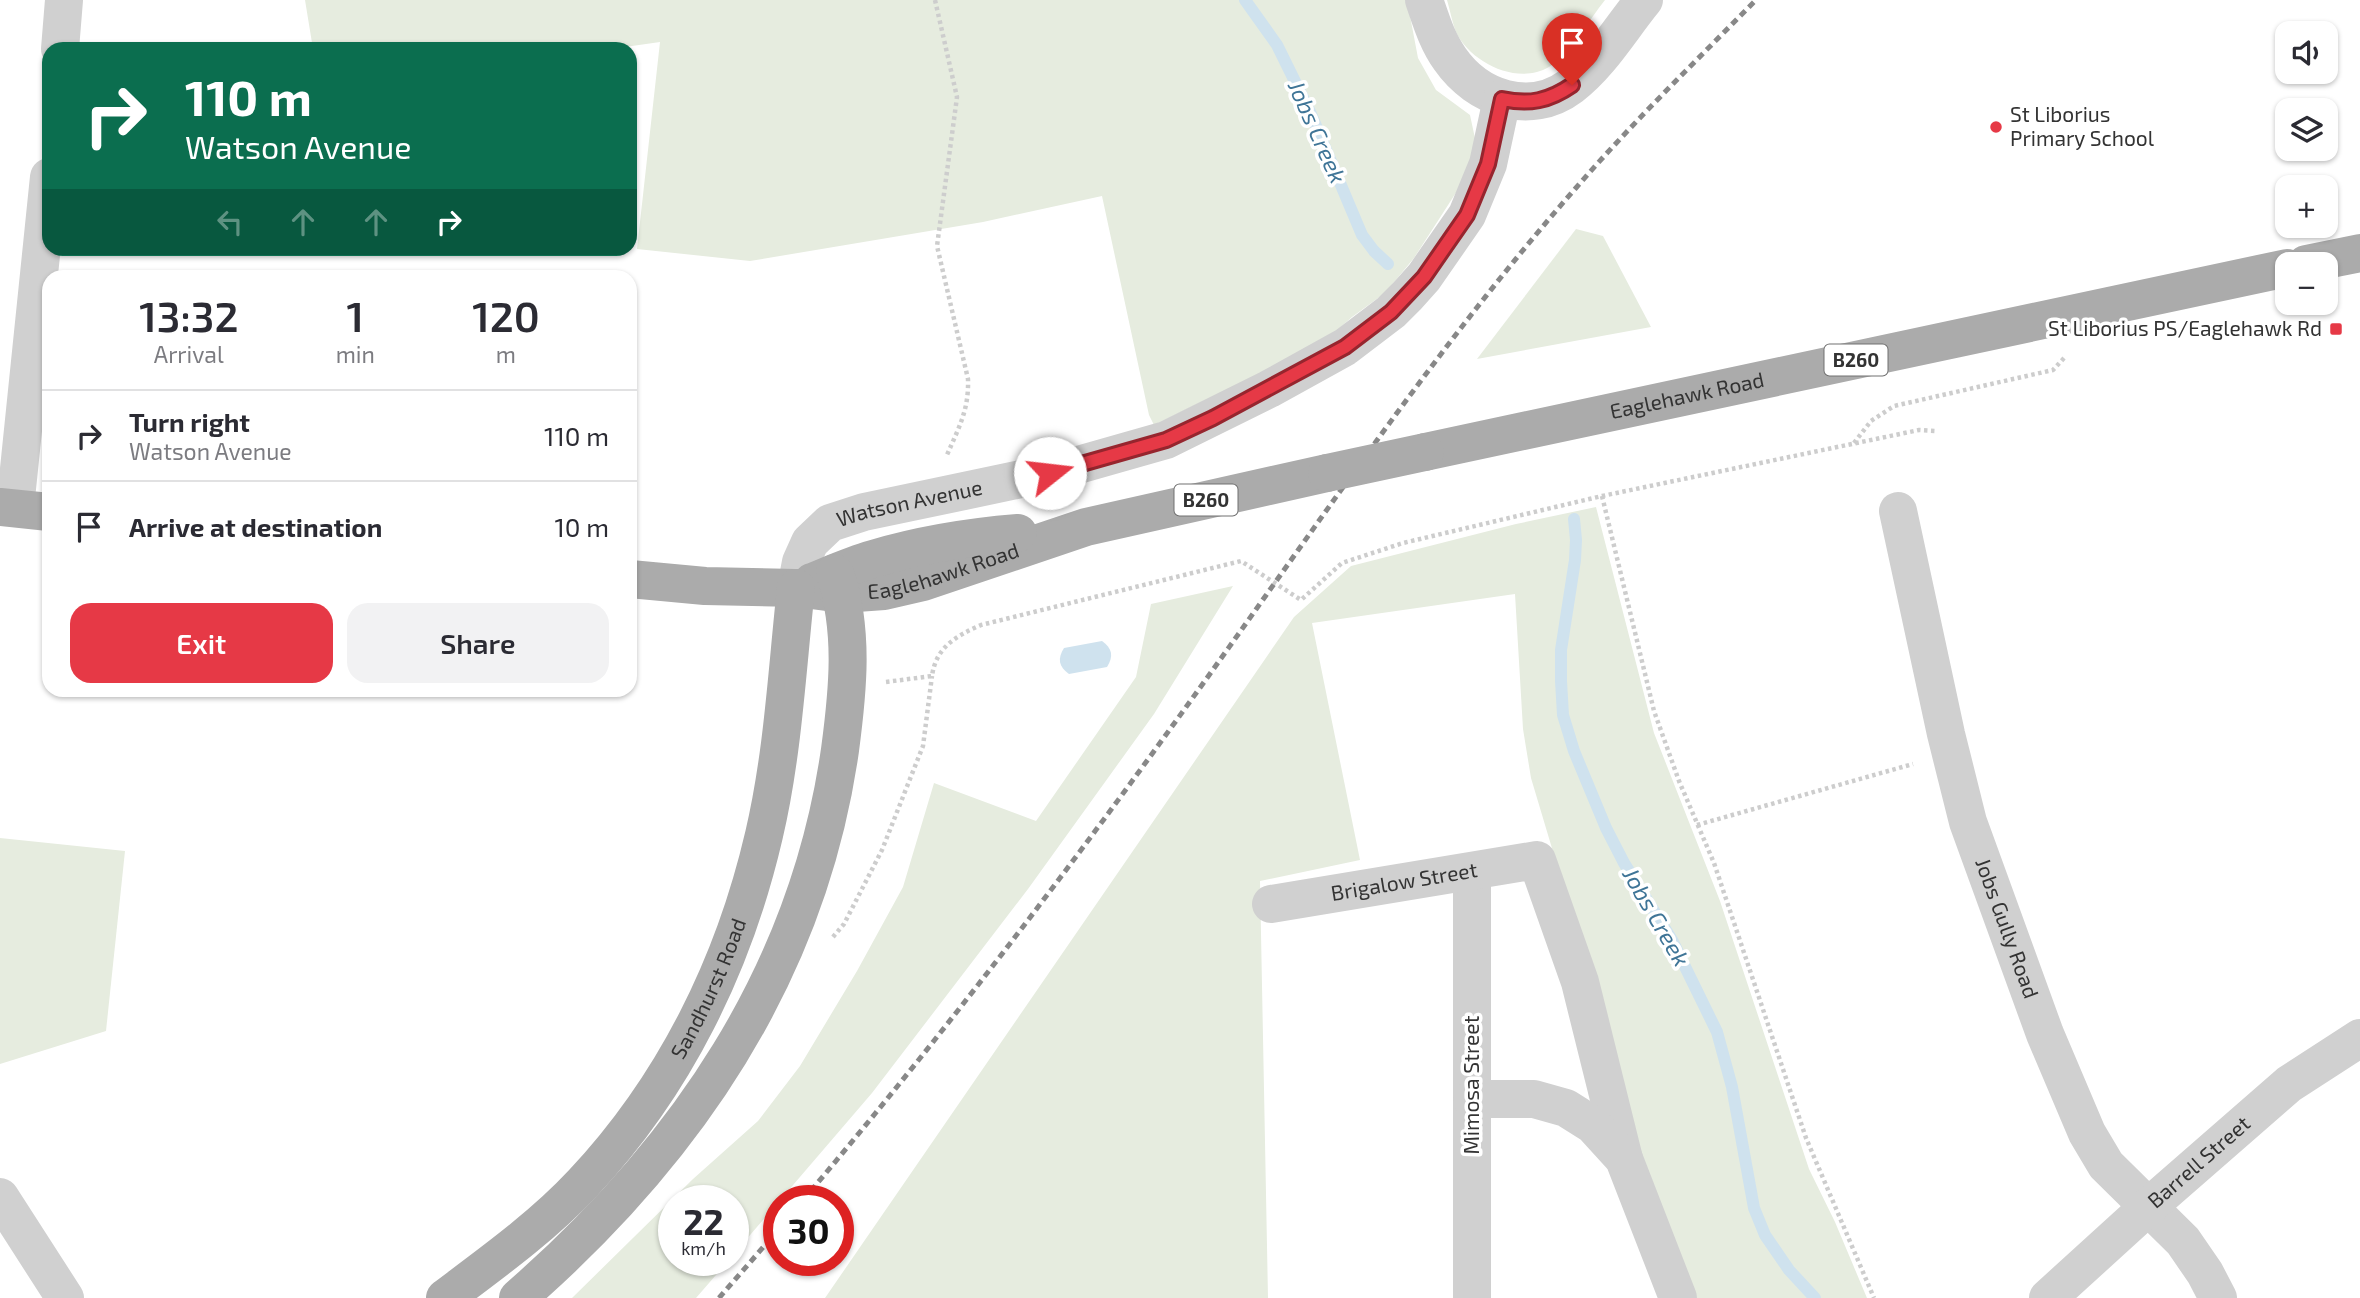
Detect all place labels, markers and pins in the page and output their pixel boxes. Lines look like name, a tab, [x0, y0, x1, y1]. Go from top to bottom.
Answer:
pin	[1542, 13, 1602, 85]
place label: St Liborius Primary School	[2010, 101, 2155, 150]
marker: St Liborius Primary School	[1988, 119, 2004, 135]
place label: St Liborius PS/Eaglehawk Rd	[2048, 315, 2322, 340]
marker: St Liborius PS/Eaglehawk Rd	[2328, 321, 2344, 337]

